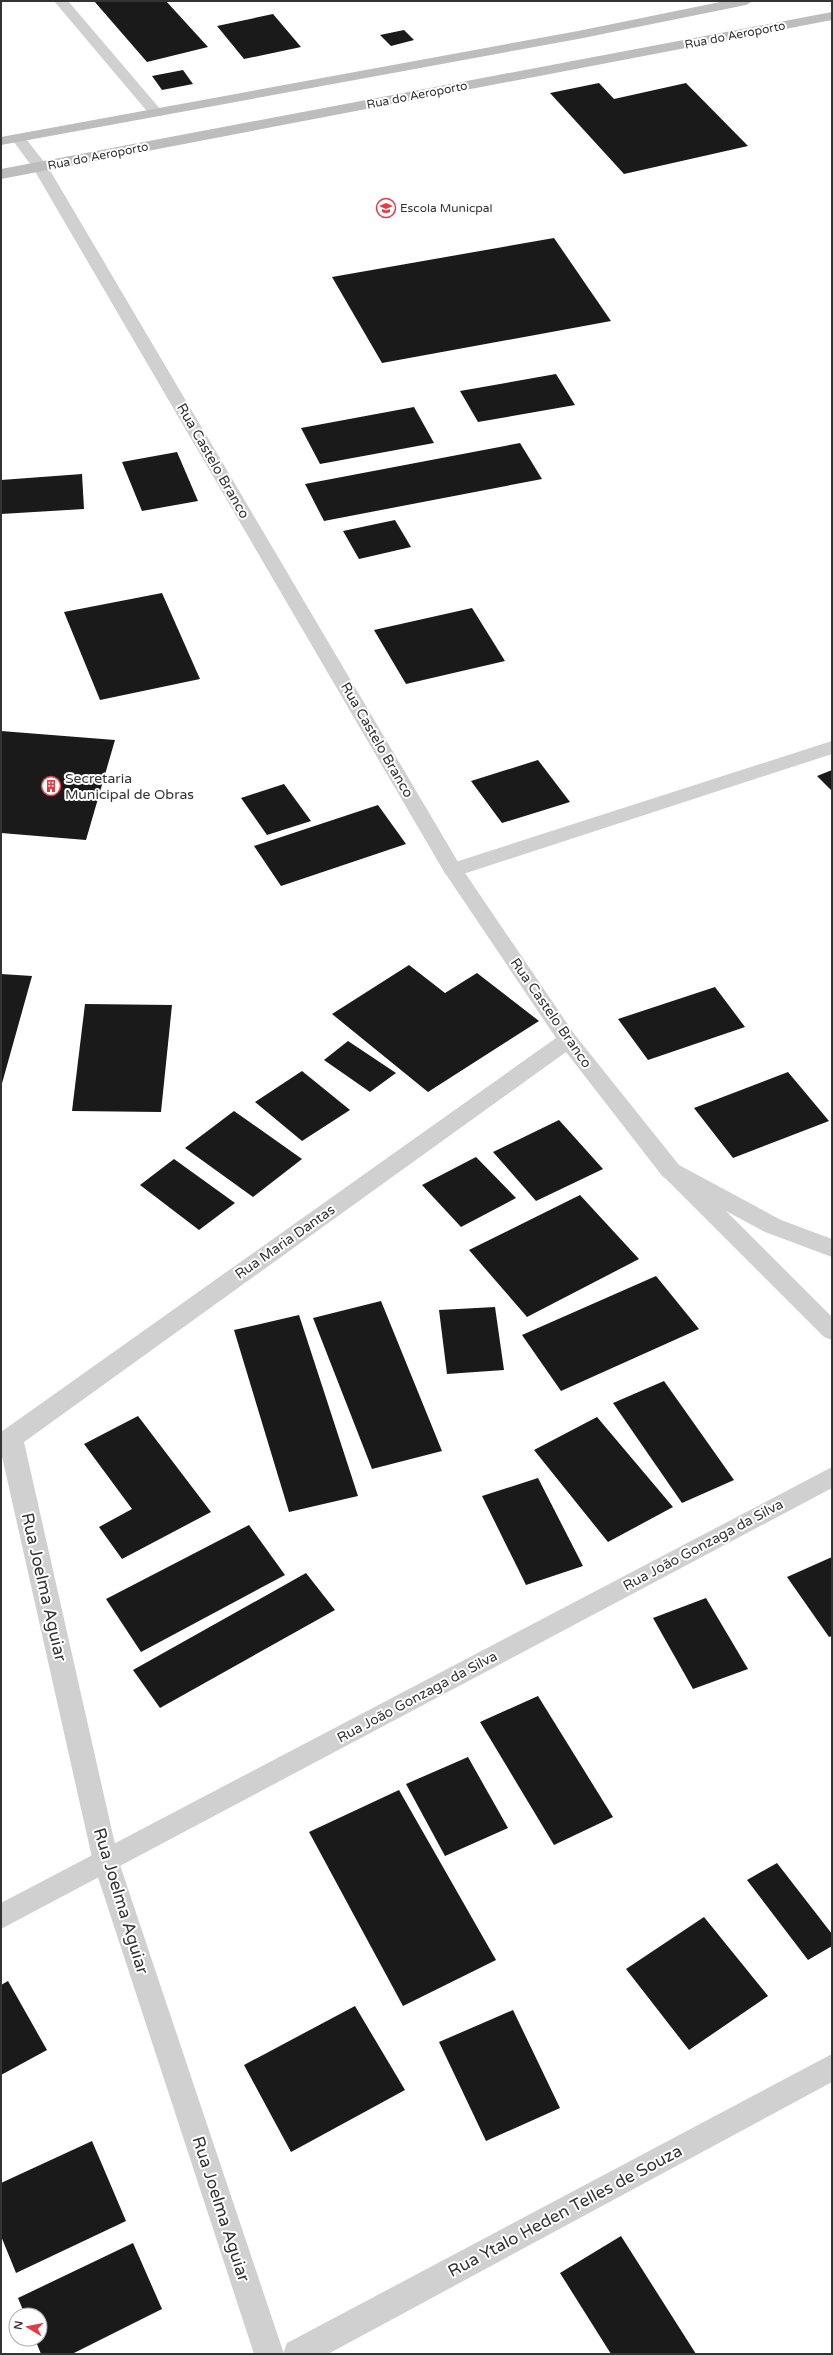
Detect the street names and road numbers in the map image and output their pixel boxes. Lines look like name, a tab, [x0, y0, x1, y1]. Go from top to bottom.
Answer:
street label: Rua do Aeroporto	[683, 18, 787, 52]
street label: Rua do Aeroporto	[365, 78, 469, 112]
street label: Rua do Aeroporto	[46, 139, 150, 173]
street label: Rua Castelo Branco	[173, 400, 253, 522]
street label: Rua Castelo Branco	[337, 679, 417, 801]
street label: Rua Castelo Branco	[507, 955, 595, 1071]
street label: Rua Maria Dantas	[232, 1201, 339, 1283]
street label: Rua João Gonzaga da Silva	[620, 1495, 786, 1595]
street label: Rua Joelma Aguiar	[17, 1511, 71, 1664]
street label: Rua João Gonzaga da Silva	[334, 1647, 500, 1747]
street label: Rua Joelma Aguiar	[89, 1825, 153, 1977]
street label: Rua Joelma Aguiar	[188, 2133, 255, 2285]
street label: Rua Ytalo Heden Telles de Souza	[444, 2140, 686, 2282]

